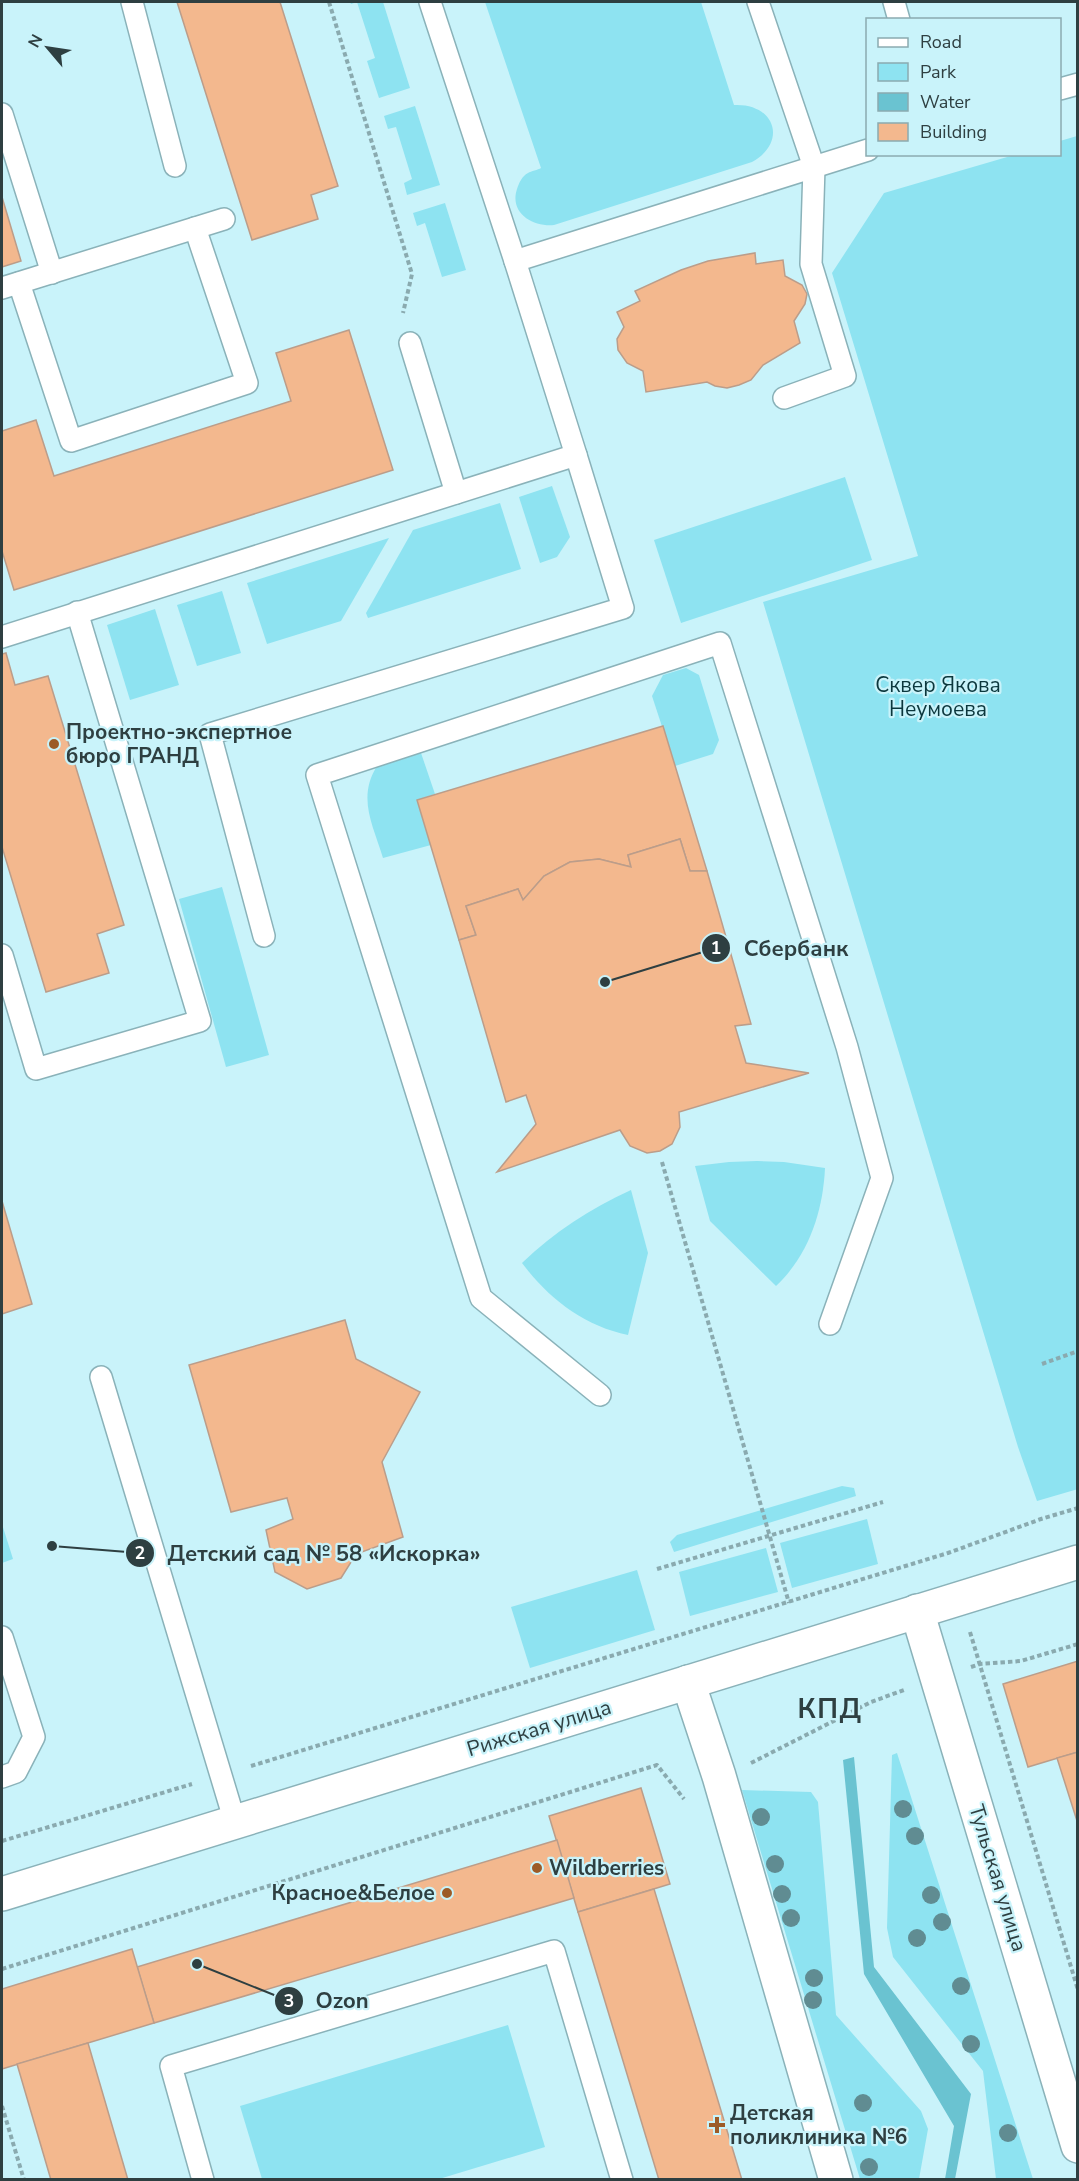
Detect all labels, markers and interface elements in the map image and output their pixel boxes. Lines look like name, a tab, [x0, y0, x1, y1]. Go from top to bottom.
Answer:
north arrow	[18, 18, 78, 78]
legend	[866, 18, 1061, 156]
text: Road	[920, 30, 962, 54]
text: N	[23, 31, 48, 52]
text: Park	[920, 60, 957, 84]
text: Water	[920, 90, 971, 114]
text: Building	[920, 120, 987, 144]
park label: Сквер Якова Неумоева	[875, 671, 1001, 723]
place label: Проектно-экспертное бюро ГРАНД	[66, 718, 292, 770]
marker: Проектно-экспертное бюро ГРАНД	[47, 737, 61, 751]
callout: Сбербанк	[701, 928, 860, 968]
text: Сбербанк	[744, 934, 849, 964]
text: 1	[711, 936, 721, 960]
callout: Детский сад № 58 «Искорка»	[125, 1533, 492, 1573]
text: Детский сад № 58 «Искорка»	[167, 1539, 481, 1569]
text: 2	[135, 1541, 145, 1565]
district label: КПД	[797, 1691, 863, 1728]
street label: Рижская улица	[463, 1693, 615, 1763]
street label: Тульская улица	[962, 1801, 1034, 1955]
place label: Wildberries	[549, 1854, 664, 1882]
marker: Wildberries	[530, 1861, 544, 1875]
place label: Красное&Белое	[271, 1879, 435, 1907]
marker: Красное&Белое	[440, 1886, 454, 1900]
callout: Ozon	[274, 1981, 381, 2021]
text: Ozon	[315, 1986, 369, 2016]
text: 3	[284, 1989, 294, 2013]
place label: Детская поликлиника №6	[730, 2099, 907, 2151]
marker: Детская поликлиника №6	[708, 2116, 726, 2134]

